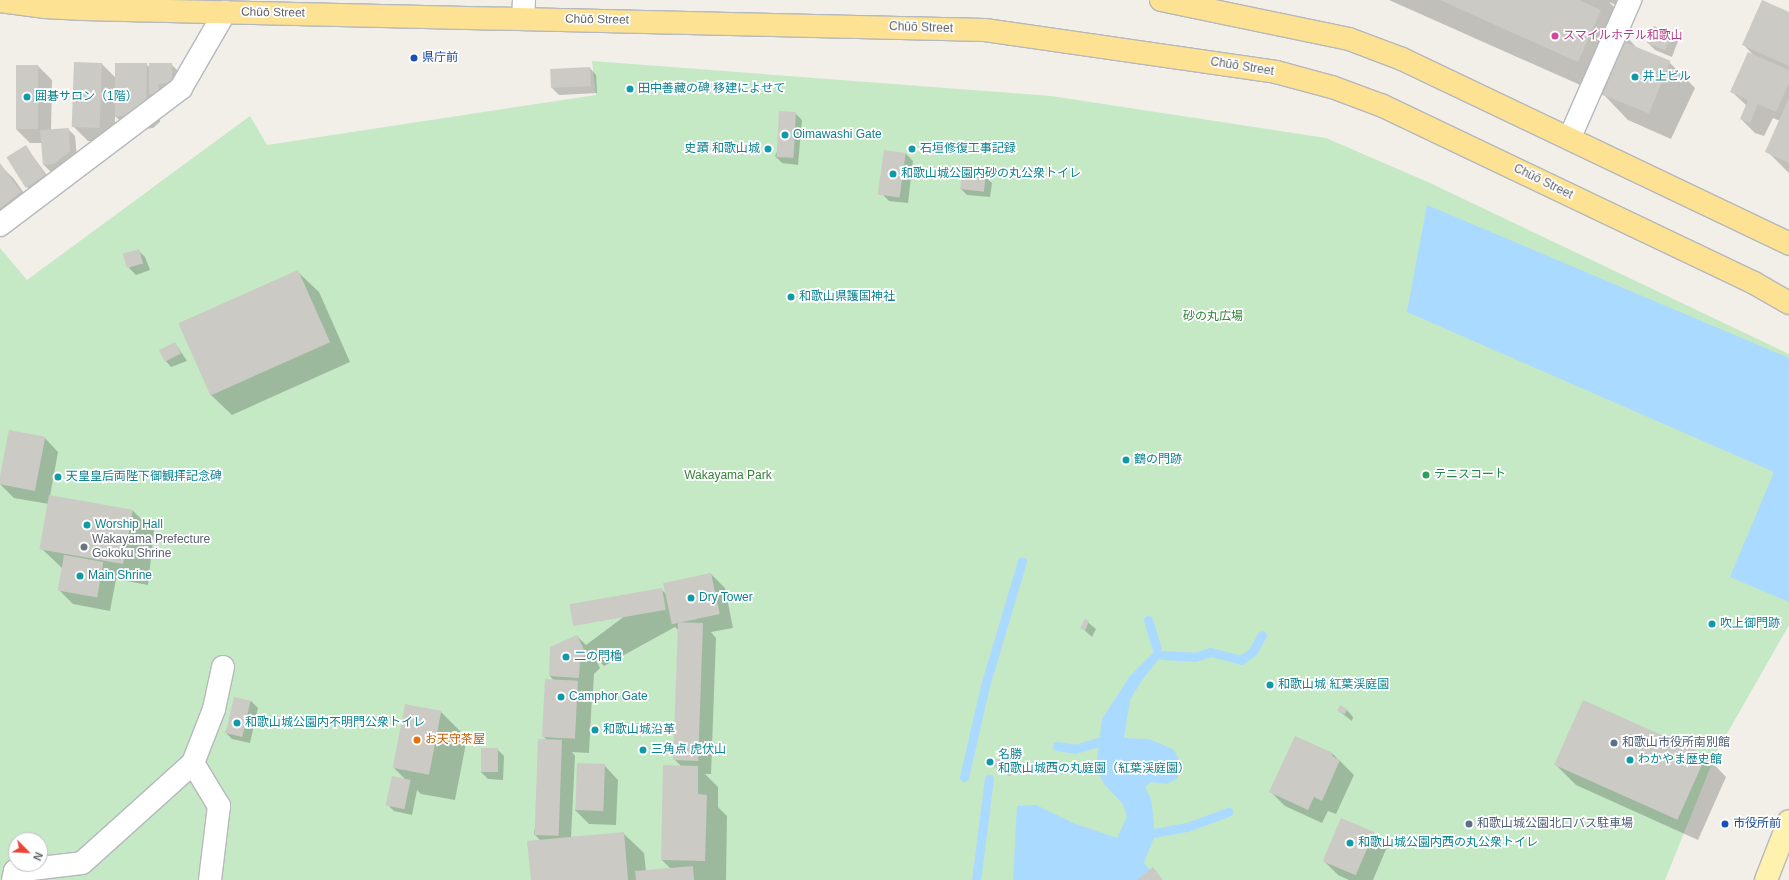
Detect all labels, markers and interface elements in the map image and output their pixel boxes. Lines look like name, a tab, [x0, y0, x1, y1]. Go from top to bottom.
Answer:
street label: Chūō Street	[241, 5, 305, 21]
street label: Chūō Street	[565, 12, 629, 28]
street label: Chūō Street	[889, 20, 953, 36]
place label: スマイルホテル和歌山	[1563, 29, 1683, 43]
marker: スマイルホテル和歌山	[1550, 31, 1560, 41]
place label: 県庁前	[422, 51, 458, 65]
marker: 県庁前	[409, 53, 419, 63]
street label: Chūō Street	[1209, 55, 1275, 79]
place label: 井上ビル	[1643, 70, 1691, 84]
marker: 井上ビル	[1630, 72, 1640, 82]
place label: 田中善藏の碑 移建によせて	[638, 82, 785, 96]
marker: 田中善藏の碑 移建によせて	[625, 84, 635, 94]
place label: 囲碁サロン（1階）	[35, 90, 138, 104]
marker: 囲碁サロン（1階）	[22, 92, 32, 102]
place label: Oimawashi Gate	[793, 128, 882, 142]
marker: Oimawashi Gate	[780, 130, 790, 140]
place label: 史蹟 和歌山城	[685, 142, 760, 156]
place label: 石垣修復工事記録	[920, 142, 1016, 156]
marker: 史蹟 和歌山城	[763, 144, 773, 154]
marker: 石垣修復工事記録	[907, 144, 917, 154]
street label: Chūō Street	[1511, 161, 1575, 203]
place label: 和歌山城公園内砂の丸公衆トイレ	[901, 167, 1081, 181]
marker: 和歌山城公園内砂の丸公衆トイレ	[888, 169, 898, 179]
place label: 和歌山県護国神社	[799, 290, 895, 304]
marker: 和歌山県護国神社	[786, 292, 796, 302]
park label: 砂の丸広場	[1183, 310, 1243, 324]
place label: 鶴の門跡	[1134, 453, 1182, 467]
marker: 鶴の門跡	[1121, 455, 1131, 465]
place label: テニスコート	[1434, 468, 1506, 482]
park label: Wakayama Park	[684, 469, 772, 483]
place label: 天皇皇后両陛下御観拝記念碑	[66, 470, 222, 484]
marker: テニスコート	[1421, 470, 1431, 480]
marker: 天皇皇后両陛下御観拝記念碑	[53, 472, 63, 482]
place label: Worship Hall	[95, 518, 163, 532]
marker: Worship Hall	[82, 520, 92, 530]
place label: Wakayama Prefecture Gokoku Shrine	[92, 533, 210, 561]
marker: Wakayama Prefecture Gokoku Shrine	[79, 542, 89, 552]
place label: Main Shrine	[88, 569, 152, 583]
marker: Main Shrine	[75, 571, 85, 581]
place label: Dry Tower	[699, 591, 753, 605]
marker: Dry Tower	[686, 593, 696, 603]
place label: 吹上御門跡	[1720, 617, 1780, 631]
marker: 吹上御門跡	[1707, 619, 1717, 629]
place label: 二の門櫓	[574, 650, 622, 664]
marker: 二の門櫓	[561, 652, 571, 662]
place label: 和歌山城 紅葉渓庭園	[1278, 678, 1389, 692]
marker: 和歌山城 紅葉渓庭園	[1265, 680, 1275, 690]
place label: Camphor Gate	[569, 690, 648, 704]
marker: Camphor Gate	[556, 692, 566, 702]
place label: 和歌山城公園内不明門公衆トイレ	[245, 716, 425, 730]
marker: 和歌山城公園内不明門公衆トイレ	[232, 718, 242, 728]
place label: 和歌山城沿革	[603, 723, 675, 737]
marker: 和歌山城沿革	[590, 725, 600, 735]
place label: お天守茶屋	[425, 733, 485, 747]
marker: お天守茶屋	[412, 735, 422, 745]
place label: 和歌山市役所南別館	[1622, 736, 1730, 750]
marker: 和歌山市役所南別館	[1609, 738, 1619, 748]
place label: 三角点 虎伏山	[651, 743, 726, 757]
marker: 三角点 虎伏山	[638, 745, 648, 755]
place label: 名勝 和歌山城西の丸庭園（紅葉渓庭園）	[998, 748, 1190, 776]
place label: わかやま歴史館	[1638, 753, 1722, 767]
marker: わかやま歴史館	[1625, 755, 1635, 765]
marker: 名勝 和歌山城西の丸庭園（紅葉渓庭園）	[985, 757, 995, 767]
place label: 和歌山城公園北口バス駐車場	[1477, 817, 1633, 831]
place label: 市役所前	[1733, 817, 1781, 831]
marker: 和歌山城公園北口バス駐車場	[1464, 819, 1474, 829]
marker: 市役所前	[1720, 819, 1730, 829]
north arrow	[8, 832, 48, 872]
place label: 和歌山城公園内西の丸公衆トイレ	[1358, 836, 1538, 850]
marker: 和歌山城公園内西の丸公衆トイレ	[1345, 838, 1355, 848]
text: N	[31, 850, 45, 863]

